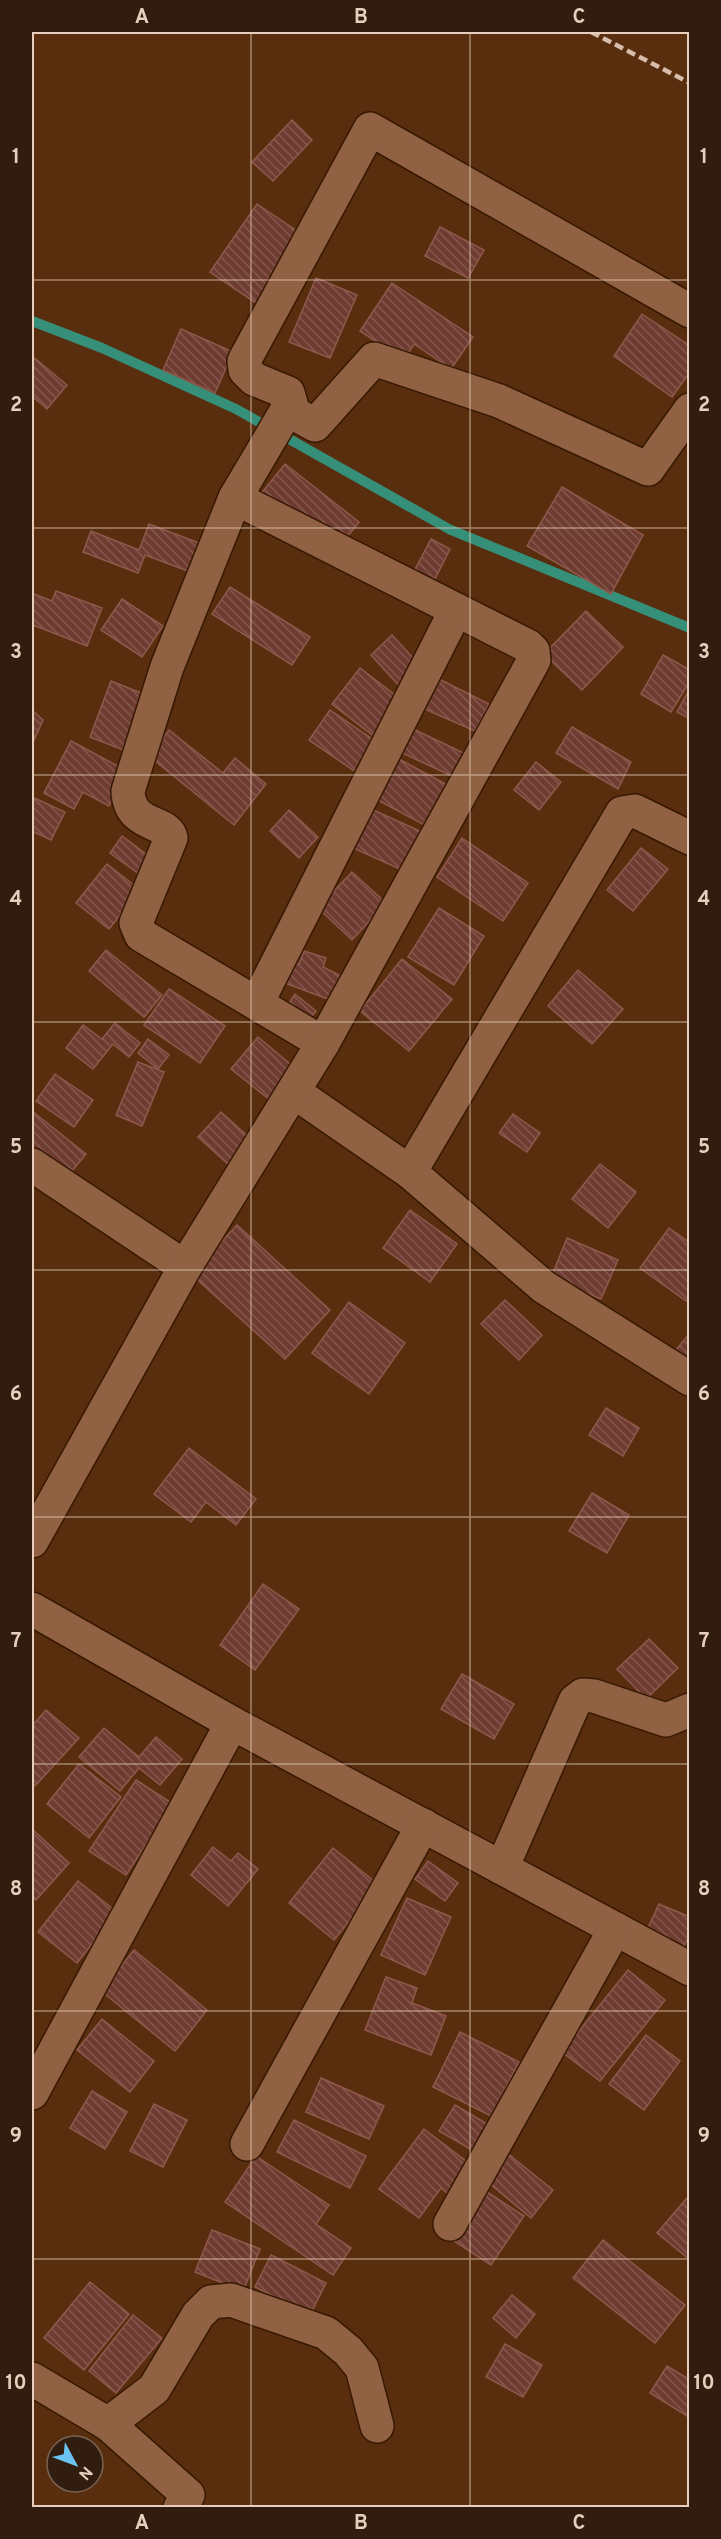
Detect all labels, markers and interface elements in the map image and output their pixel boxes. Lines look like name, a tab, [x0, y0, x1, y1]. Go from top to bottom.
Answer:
text: A	[135, 5, 149, 31]
text: B	[354, 5, 368, 31]
text: C	[573, 5, 585, 31]
text: 1	[12, 145, 20, 171]
text: 1	[700, 145, 708, 171]
text: 2	[10, 393, 22, 419]
text: 2	[698, 393, 710, 419]
text: 3	[10, 640, 22, 666]
text: 3	[698, 640, 710, 666]
text: 4	[10, 887, 22, 913]
text: 4	[698, 887, 710, 913]
text: 5	[10, 1135, 22, 1161]
text: 5	[698, 1135, 710, 1161]
text: 6	[10, 1382, 22, 1408]
text: 6	[698, 1382, 710, 1408]
text: 7	[11, 1629, 21, 1655]
text: 7	[699, 1629, 709, 1655]
text: 8	[10, 1877, 22, 1903]
text: 8	[698, 1877, 710, 1903]
text: 9	[10, 2124, 22, 2150]
text: 9	[698, 2124, 710, 2150]
text: 10	[5, 2371, 27, 2397]
text: 10	[693, 2371, 715, 2397]
north arrow	[45, 2434, 105, 2494]
text: N	[73, 2462, 96, 2483]
text: A	[135, 2511, 149, 2537]
text: B	[354, 2511, 368, 2537]
text: C	[573, 2511, 585, 2537]

